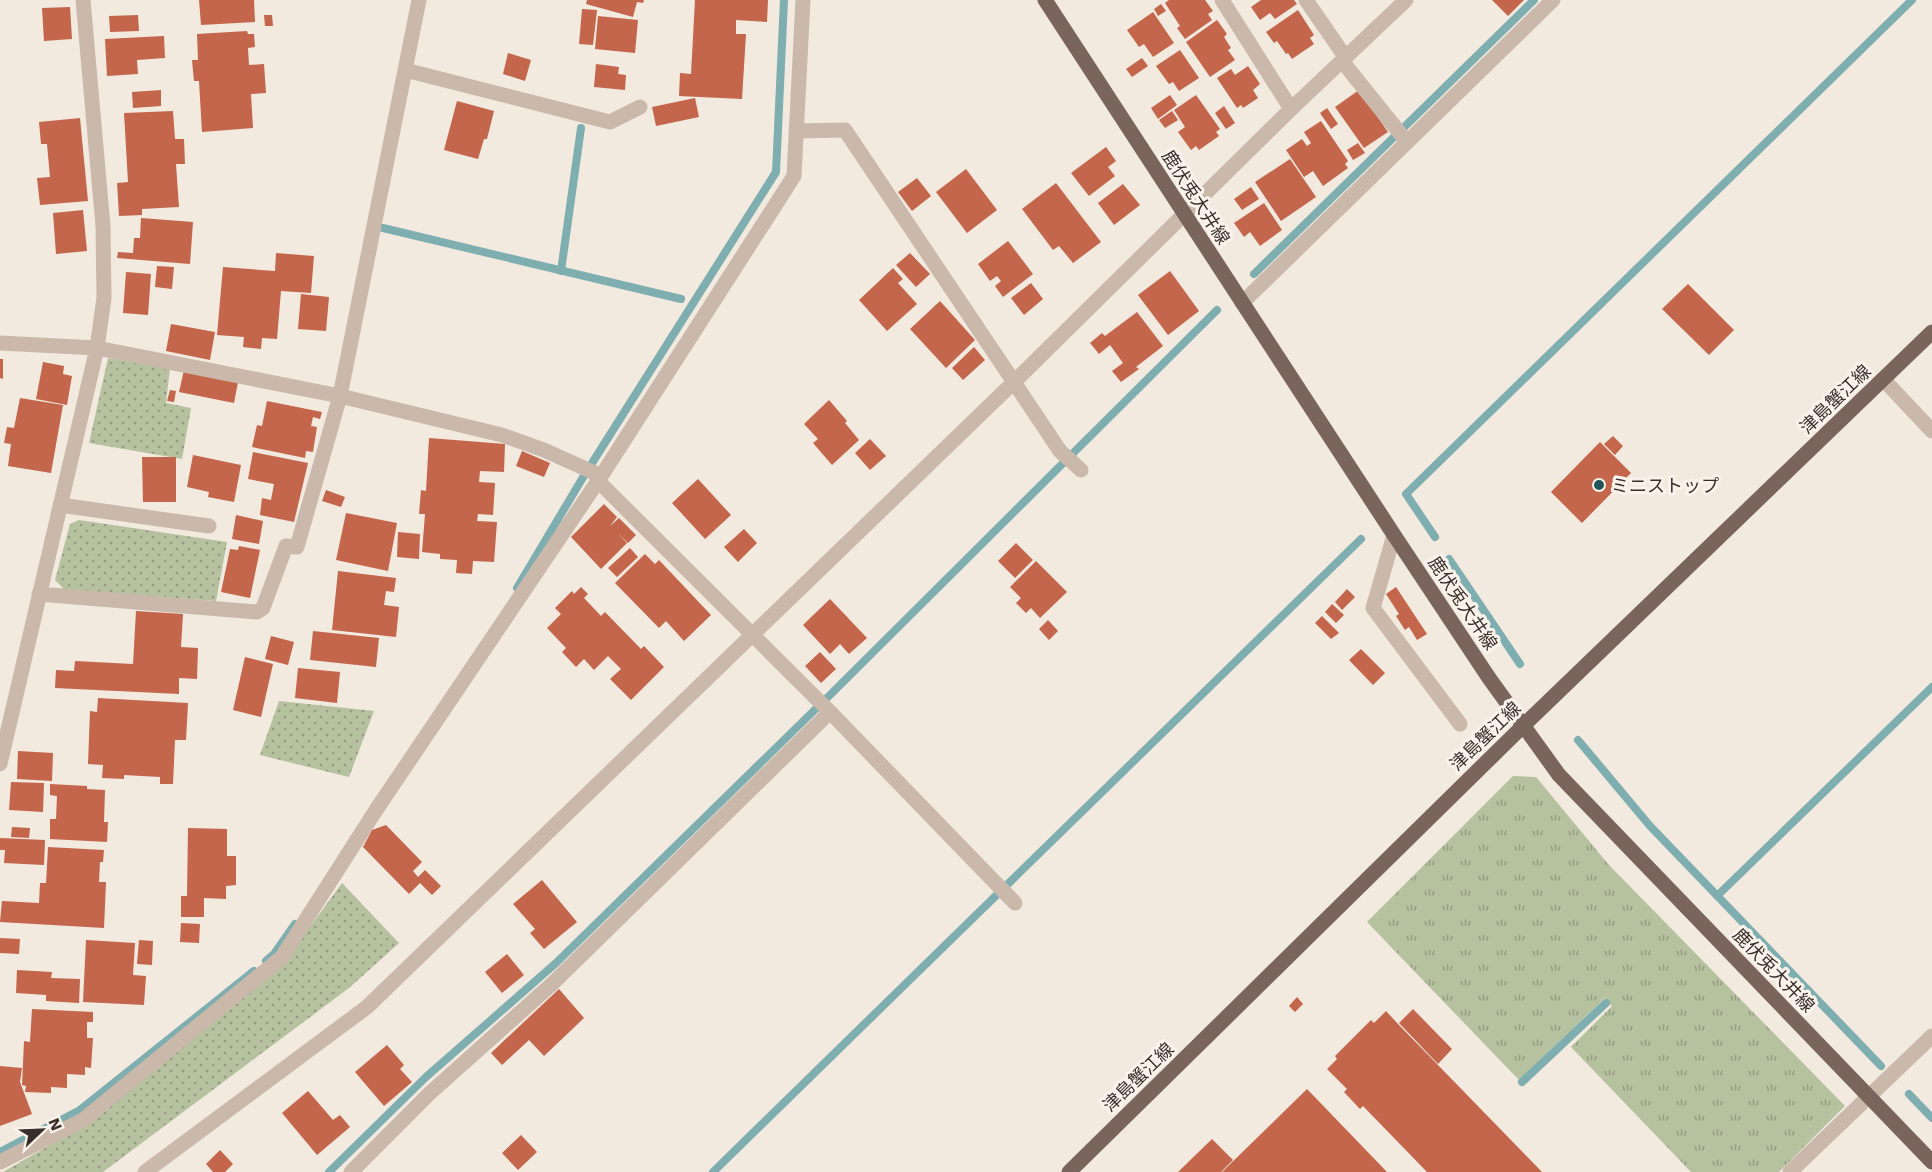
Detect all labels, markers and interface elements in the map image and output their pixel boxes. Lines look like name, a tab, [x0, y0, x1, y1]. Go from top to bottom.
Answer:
street label: 鹿伏兎大井線	[1158, 146, 1234, 248]
street label: 津島蟹江線	[1795, 360, 1875, 438]
place label: ミニストップ	[1611, 475, 1719, 496]
marker: ミニストップ	[1592, 478, 1606, 492]
street label: 鹿伏兎大井線	[1424, 552, 1502, 654]
street label: 津島蟹江線	[1445, 697, 1525, 775]
street label: 鹿伏兎大井線	[1729, 924, 1819, 1016]
street label: 津島蟹江線	[1098, 1038, 1178, 1116]
north arrow	[12, 1100, 72, 1160]
text: N	[44, 1115, 66, 1134]

